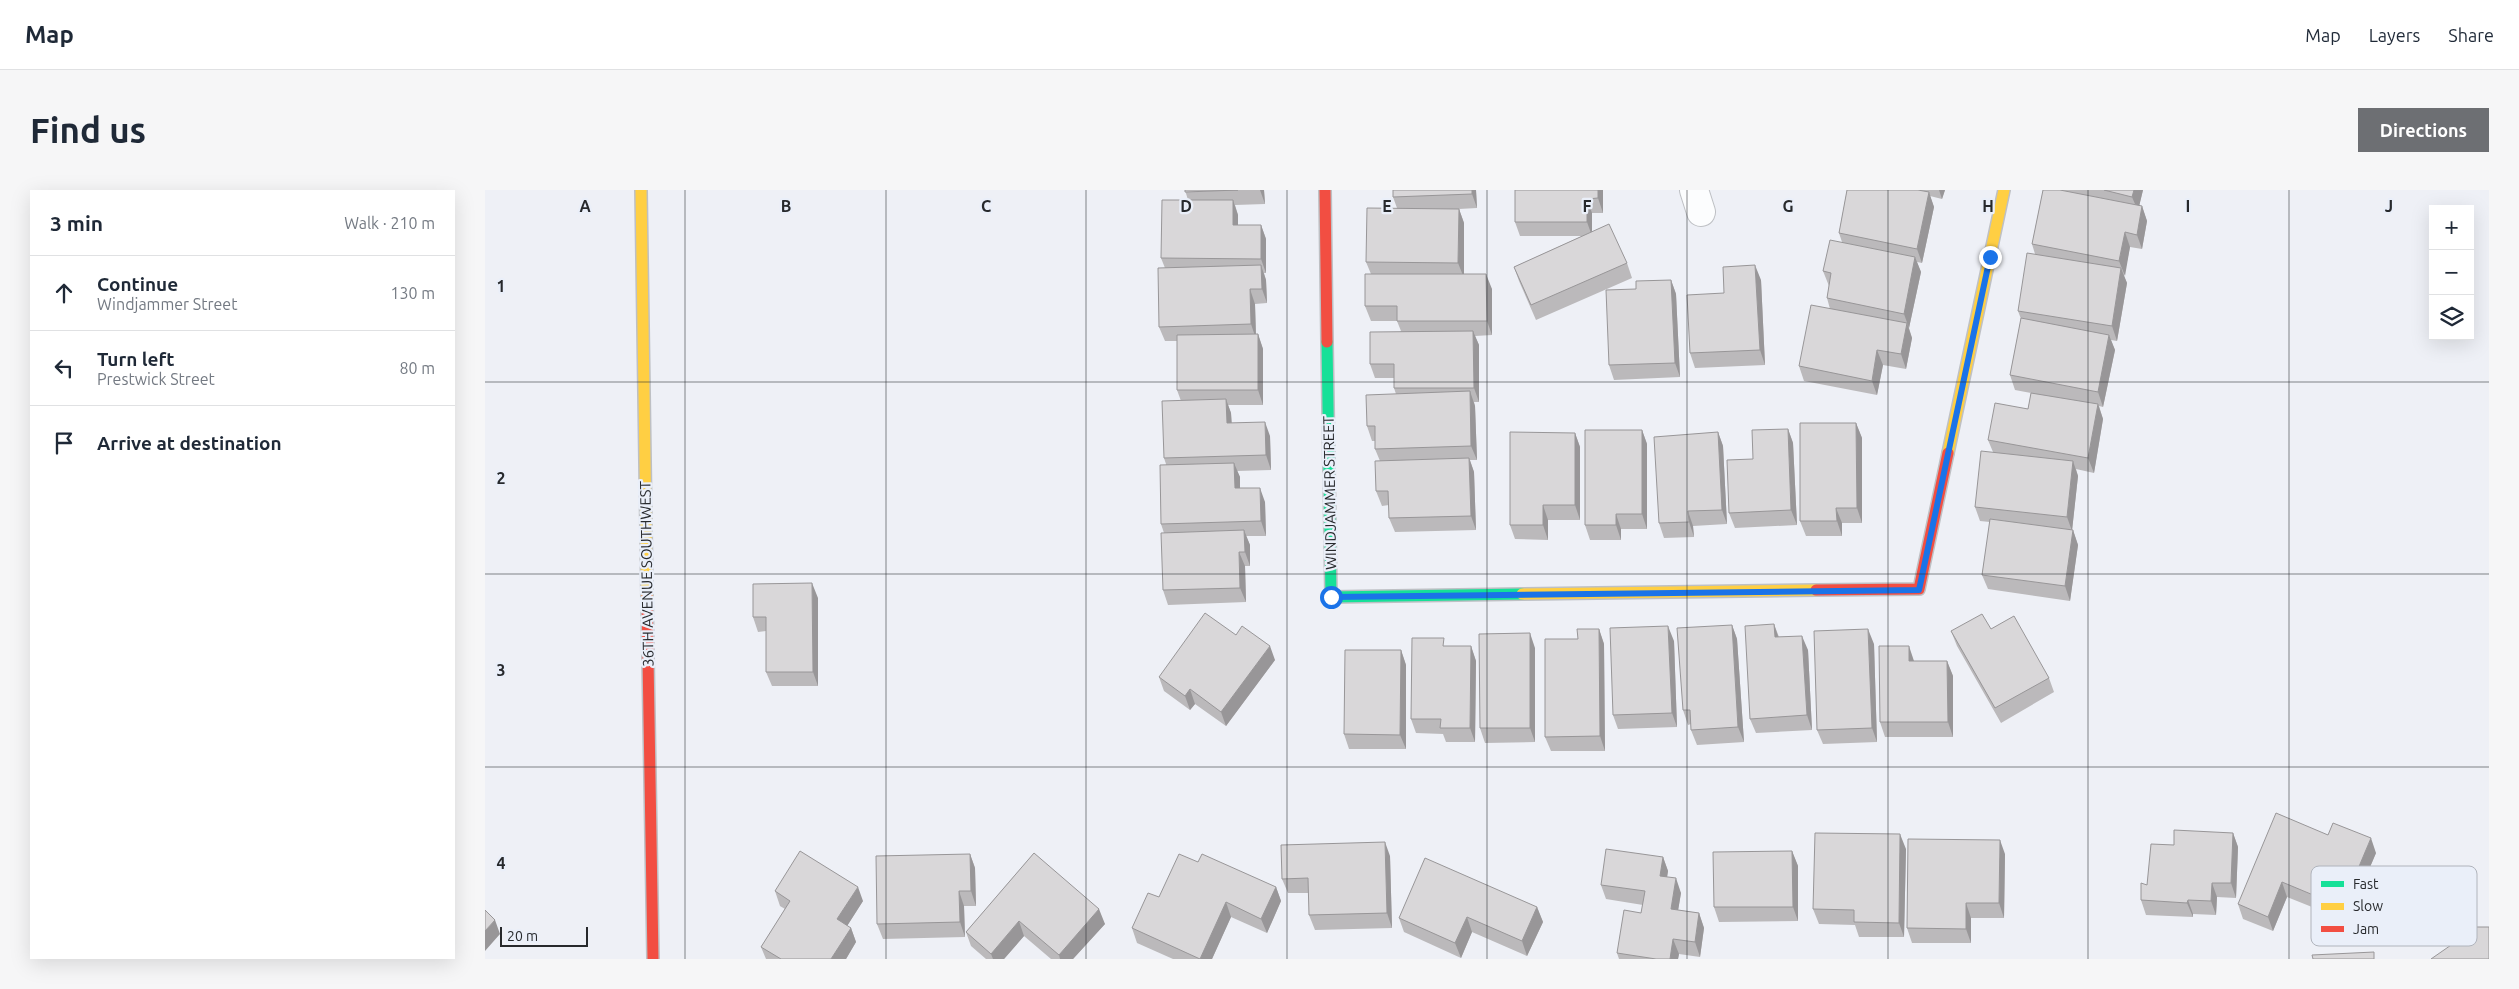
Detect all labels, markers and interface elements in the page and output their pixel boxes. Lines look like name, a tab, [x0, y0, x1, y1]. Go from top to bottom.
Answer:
text: Map	[25, 21, 74, 48]
text: Map	[2305, 25, 2341, 45]
text: Layers	[2369, 25, 2420, 45]
text: Share	[2448, 25, 2494, 45]
button: Directions	[2358, 108, 2489, 152]
text: Find us	[30, 110, 146, 150]
text: A	[579, 197, 591, 215]
text: B	[781, 197, 791, 215]
text: C	[981, 197, 991, 215]
text: D	[1180, 197, 1192, 215]
text: E	[1382, 197, 1392, 215]
text: F	[1583, 197, 1592, 215]
text: G	[1782, 197, 1794, 215]
text: H	[1982, 197, 1994, 215]
text: I	[2186, 197, 2190, 215]
text: J	[2385, 197, 2393, 215]
map controls	[2429, 205, 2474, 340]
button: +	[2429, 205, 2474, 250]
text: 3 min	[50, 211, 103, 235]
text: Walk · 210 m	[344, 214, 435, 232]
route end	[1979, 246, 2002, 269]
button: −	[2429, 250, 2474, 295]
text: Continue	[97, 273, 178, 295]
text: 1	[496, 277, 506, 295]
icon: ahead	[50, 279, 78, 307]
text: 130 m	[390, 284, 435, 302]
text: Windjammer Street	[97, 295, 237, 313]
button: layers	[2429, 295, 2474, 340]
text: Turn left	[97, 348, 175, 370]
icon: left	[50, 354, 78, 382]
text: 80 m	[399, 359, 435, 377]
text: Prestwick Street	[97, 370, 215, 388]
street label: WINDJAMMER STREET	[1320, 415, 1339, 570]
icon: arrive	[50, 429, 78, 457]
text: Arrive at destination	[97, 432, 282, 454]
text: 2	[496, 469, 506, 487]
street label: 36TH AVENUE SOUTHWEST	[636, 480, 657, 667]
route start	[1320, 586, 1343, 609]
text: 3	[496, 661, 506, 679]
text: 4	[496, 854, 506, 872]
legend	[2311, 866, 2477, 946]
text: Fast	[2353, 876, 2379, 892]
text: Slow	[2353, 898, 2383, 914]
text: Jam	[2353, 921, 2379, 937]
scale bar	[500, 924, 587, 947]
text: 20 m	[507, 928, 538, 944]

